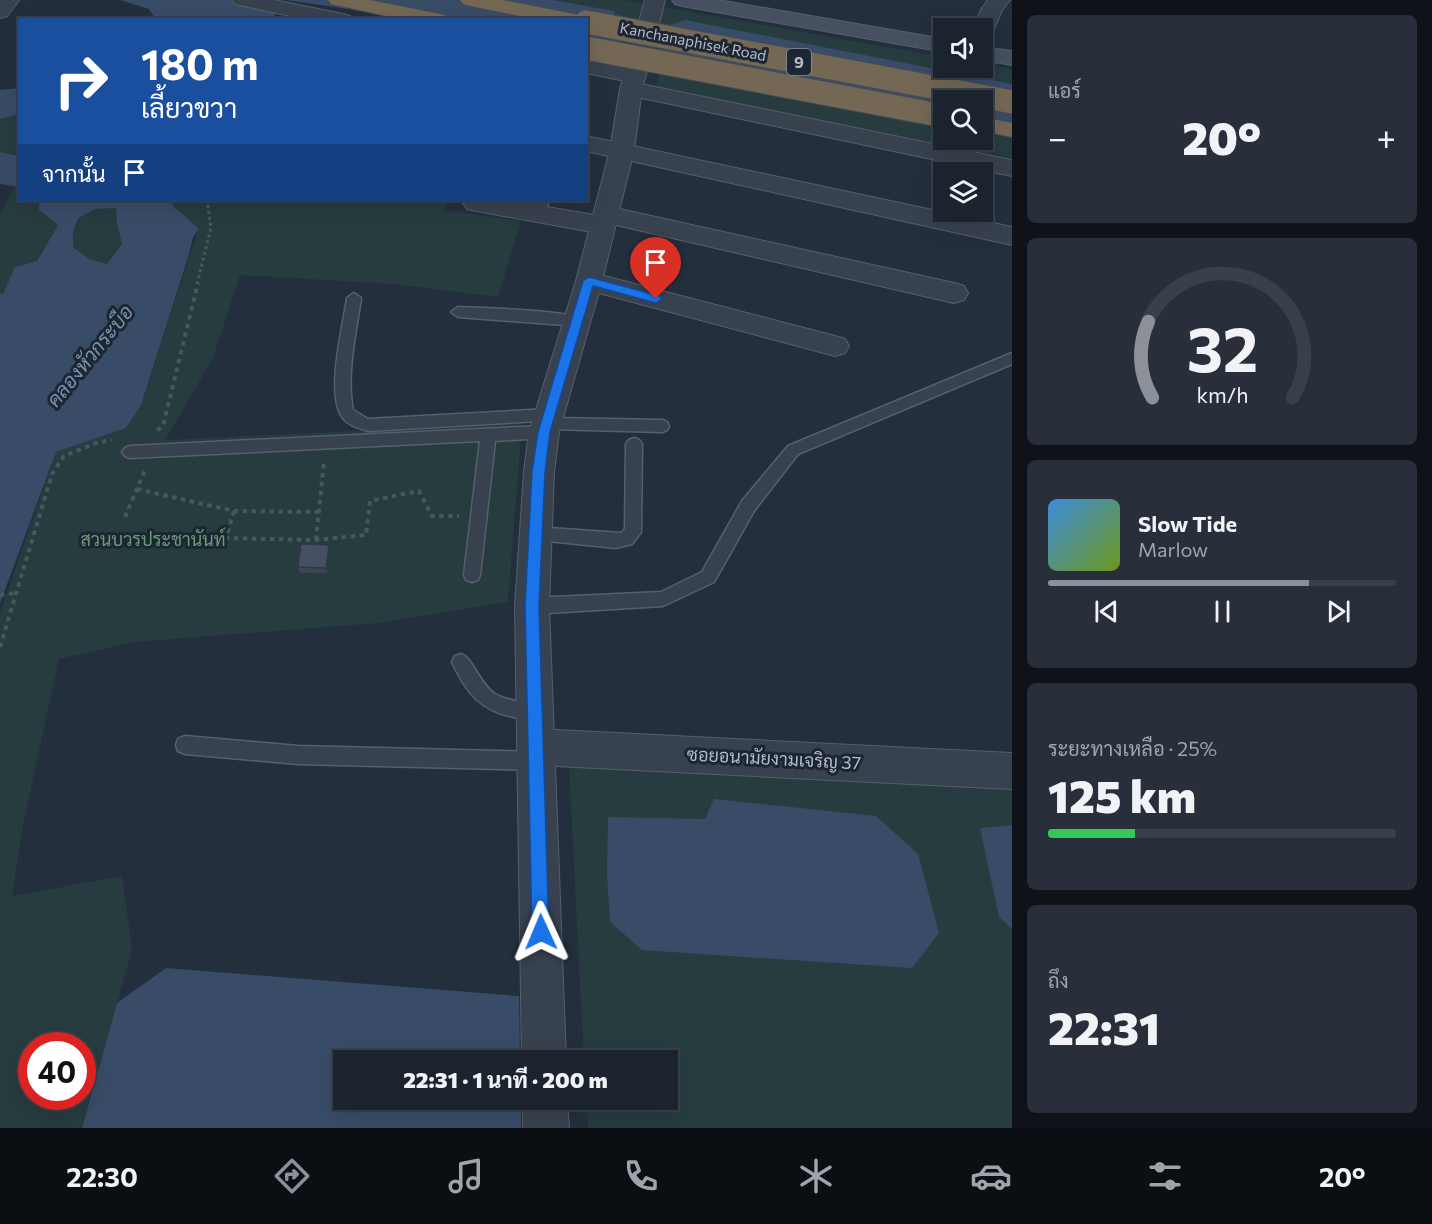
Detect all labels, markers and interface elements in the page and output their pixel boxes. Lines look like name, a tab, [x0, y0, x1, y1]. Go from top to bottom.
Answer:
street label: Kanchanaphisek Road	[618, 18, 768, 64]
map controls	[933, 18, 993, 222]
button: sound	[933, 18, 993, 78]
text: 180 m	[141, 37, 259, 89]
icon: right	[42, 42, 120, 120]
road number: 9	[787, 49, 811, 75]
text: แอร์	[1048, 78, 1081, 102]
button: search	[933, 90, 993, 150]
text: เลี้ยวขวา	[141, 91, 237, 124]
text: 20°	[1182, 109, 1261, 164]
text: −	[1048, 116, 1067, 157]
text: +	[1377, 116, 1396, 157]
icon: arrive	[118, 156, 151, 189]
text: จากนั้น	[42, 160, 106, 187]
button: layers	[933, 162, 993, 222]
pin	[630, 237, 681, 299]
icon: arrive	[639, 246, 672, 279]
water label: คลองหัวกระบือ	[41, 300, 138, 411]
text: 32	[1186, 310, 1258, 386]
text: km/h	[1196, 382, 1248, 408]
text: Slow Tide	[1138, 510, 1237, 537]
park label: สวนบวรประชานันท์	[80, 527, 226, 550]
text: Marlow	[1138, 537, 1208, 561]
icon: previous	[1090, 595, 1123, 628]
icon: pause	[1206, 595, 1239, 628]
icon: next	[1322, 595, 1355, 628]
text: ระยะทางเหลือ · 25%	[1048, 736, 1217, 760]
street label: ซอยอนามัยงามเจริญ 37	[686, 742, 862, 775]
text: 125 km	[1048, 767, 1196, 822]
position arrow	[509, 900, 573, 964]
text: ถึง	[1048, 968, 1069, 992]
text: 22:31	[1048, 999, 1160, 1054]
speed limit sign: 40	[18, 1032, 96, 1110]
text: 22:31 · 1 นาที · 200 m	[403, 1066, 608, 1093]
icon: directions	[271, 1155, 313, 1197]
icon: music	[445, 1155, 487, 1197]
icon: phone	[620, 1155, 662, 1197]
icon: climate	[795, 1155, 837, 1197]
icon: car	[970, 1155, 1012, 1197]
icon: filters	[1144, 1155, 1186, 1197]
text: 22:30	[66, 1160, 138, 1193]
text: 20°	[1319, 1160, 1366, 1193]

